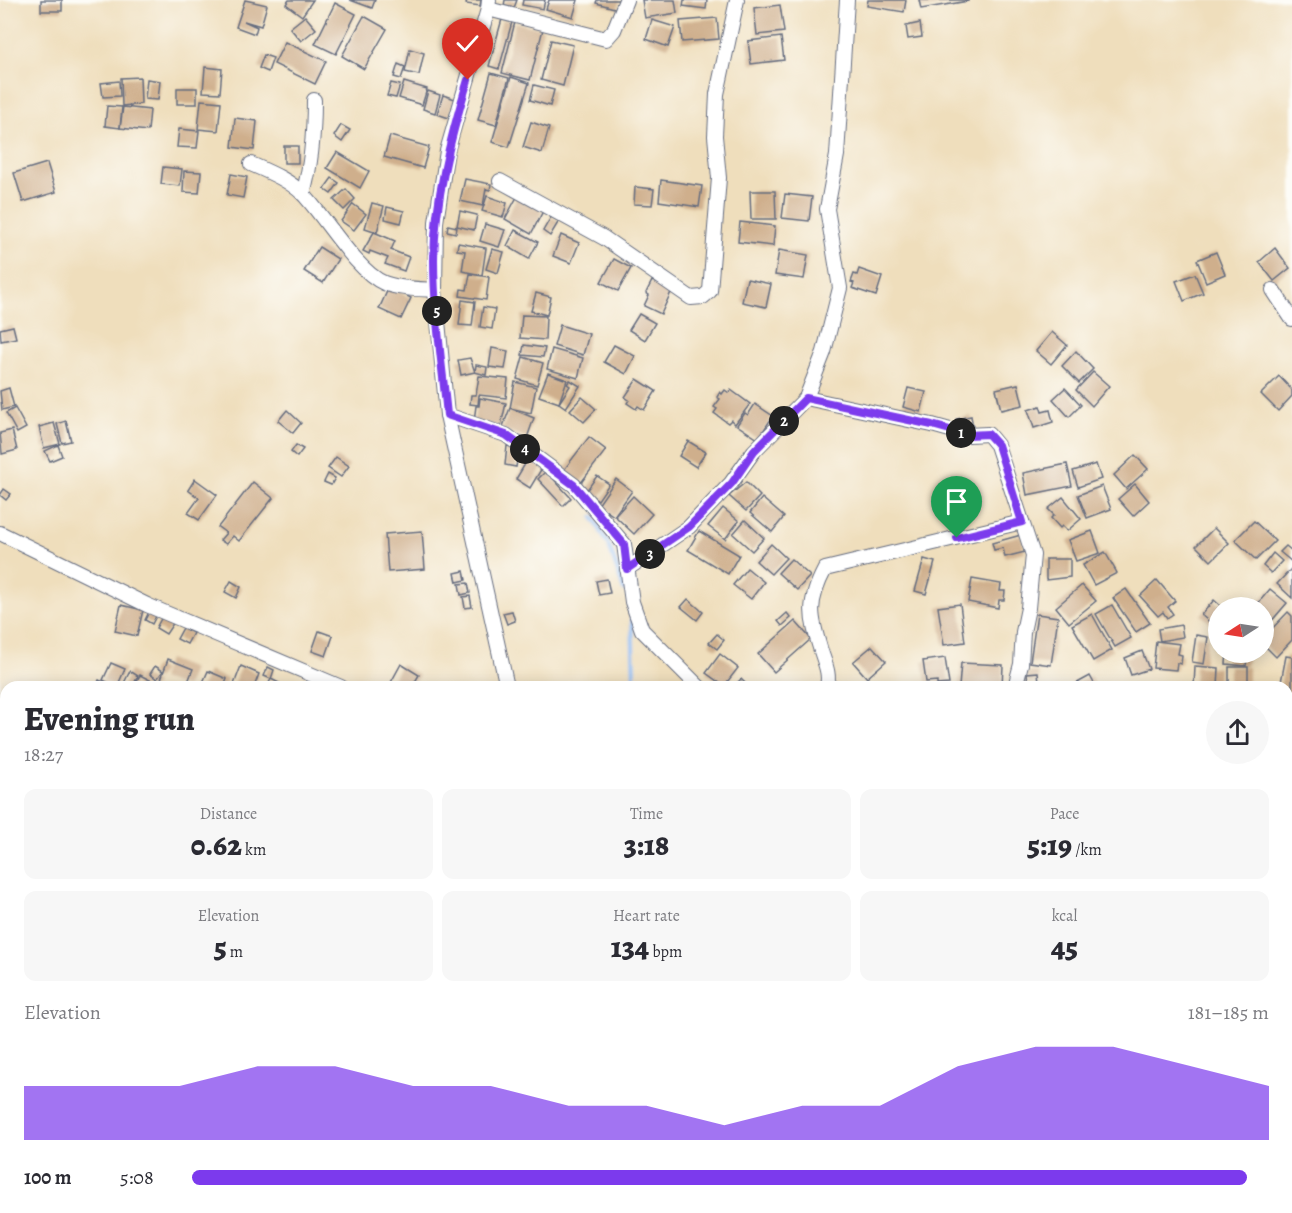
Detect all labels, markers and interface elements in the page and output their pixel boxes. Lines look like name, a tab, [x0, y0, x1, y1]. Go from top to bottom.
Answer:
pin	[442, 18, 493, 80]
icon: check	[451, 27, 484, 60]
pin: 5	[422, 296, 452, 326]
text: 5	[434, 300, 440, 322]
pin: 2	[769, 406, 799, 436]
text: 2	[780, 410, 788, 432]
pin: 1	[946, 418, 976, 448]
text: 1	[958, 422, 964, 444]
pin: 4	[510, 434, 540, 464]
text: 4	[521, 438, 529, 460]
pin	[931, 476, 982, 538]
icon: arrive	[940, 485, 973, 518]
pin: 3	[635, 539, 665, 569]
text: 3	[647, 543, 653, 565]
north arrow	[1208, 597, 1274, 663]
map controls	[1208, 597, 1274, 663]
text: Evening run	[24, 696, 195, 741]
button: share	[1206, 701, 1269, 764]
text: 18:27	[24, 741, 63, 768]
text: Distance	[200, 803, 257, 825]
text: Time	[630, 803, 663, 825]
text: Pace	[1050, 803, 1079, 825]
text: 0.62	[191, 825, 242, 865]
text: 3:18	[624, 825, 669, 865]
text: 5:19	[1027, 825, 1072, 865]
text: km	[242, 839, 266, 861]
text: /km	[1072, 839, 1102, 861]
text: Elevation	[198, 905, 259, 927]
text: Heart rate	[613, 905, 680, 927]
text: kcal	[1052, 905, 1077, 927]
text: 5	[214, 927, 227, 967]
text: 134	[611, 927, 649, 967]
text: 45	[1051, 927, 1078, 967]
text: m	[227, 941, 243, 963]
text: bpm	[649, 941, 682, 963]
text: Elevation	[24, 999, 101, 1026]
text: 181–185 m	[1188, 999, 1269, 1026]
text: 100 m	[24, 1164, 72, 1191]
text: 5:08	[120, 1164, 154, 1191]

